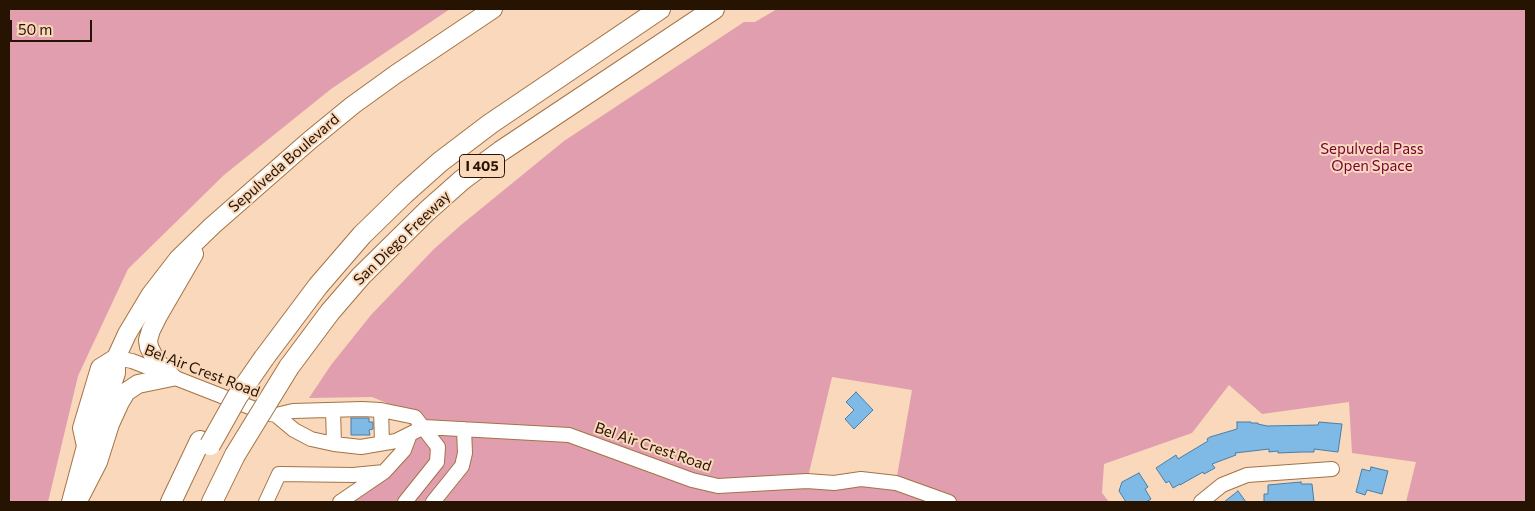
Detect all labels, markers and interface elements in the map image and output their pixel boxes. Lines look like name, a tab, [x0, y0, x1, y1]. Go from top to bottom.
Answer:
scale bar	[12, 10, 95, 42]
text: 50 m	[18, 20, 52, 38]
street label: Sepulveda Boulevard	[225, 110, 343, 216]
park label: Sepulveda Pass Open Space	[1320, 140, 1424, 175]
road number: I 405	[460, 154, 504, 178]
street label: San Diego Freeway	[350, 187, 454, 289]
street label: Bel Air Crest Road	[142, 341, 262, 401]
street label: Bel Air Crest Road	[592, 419, 714, 475]

